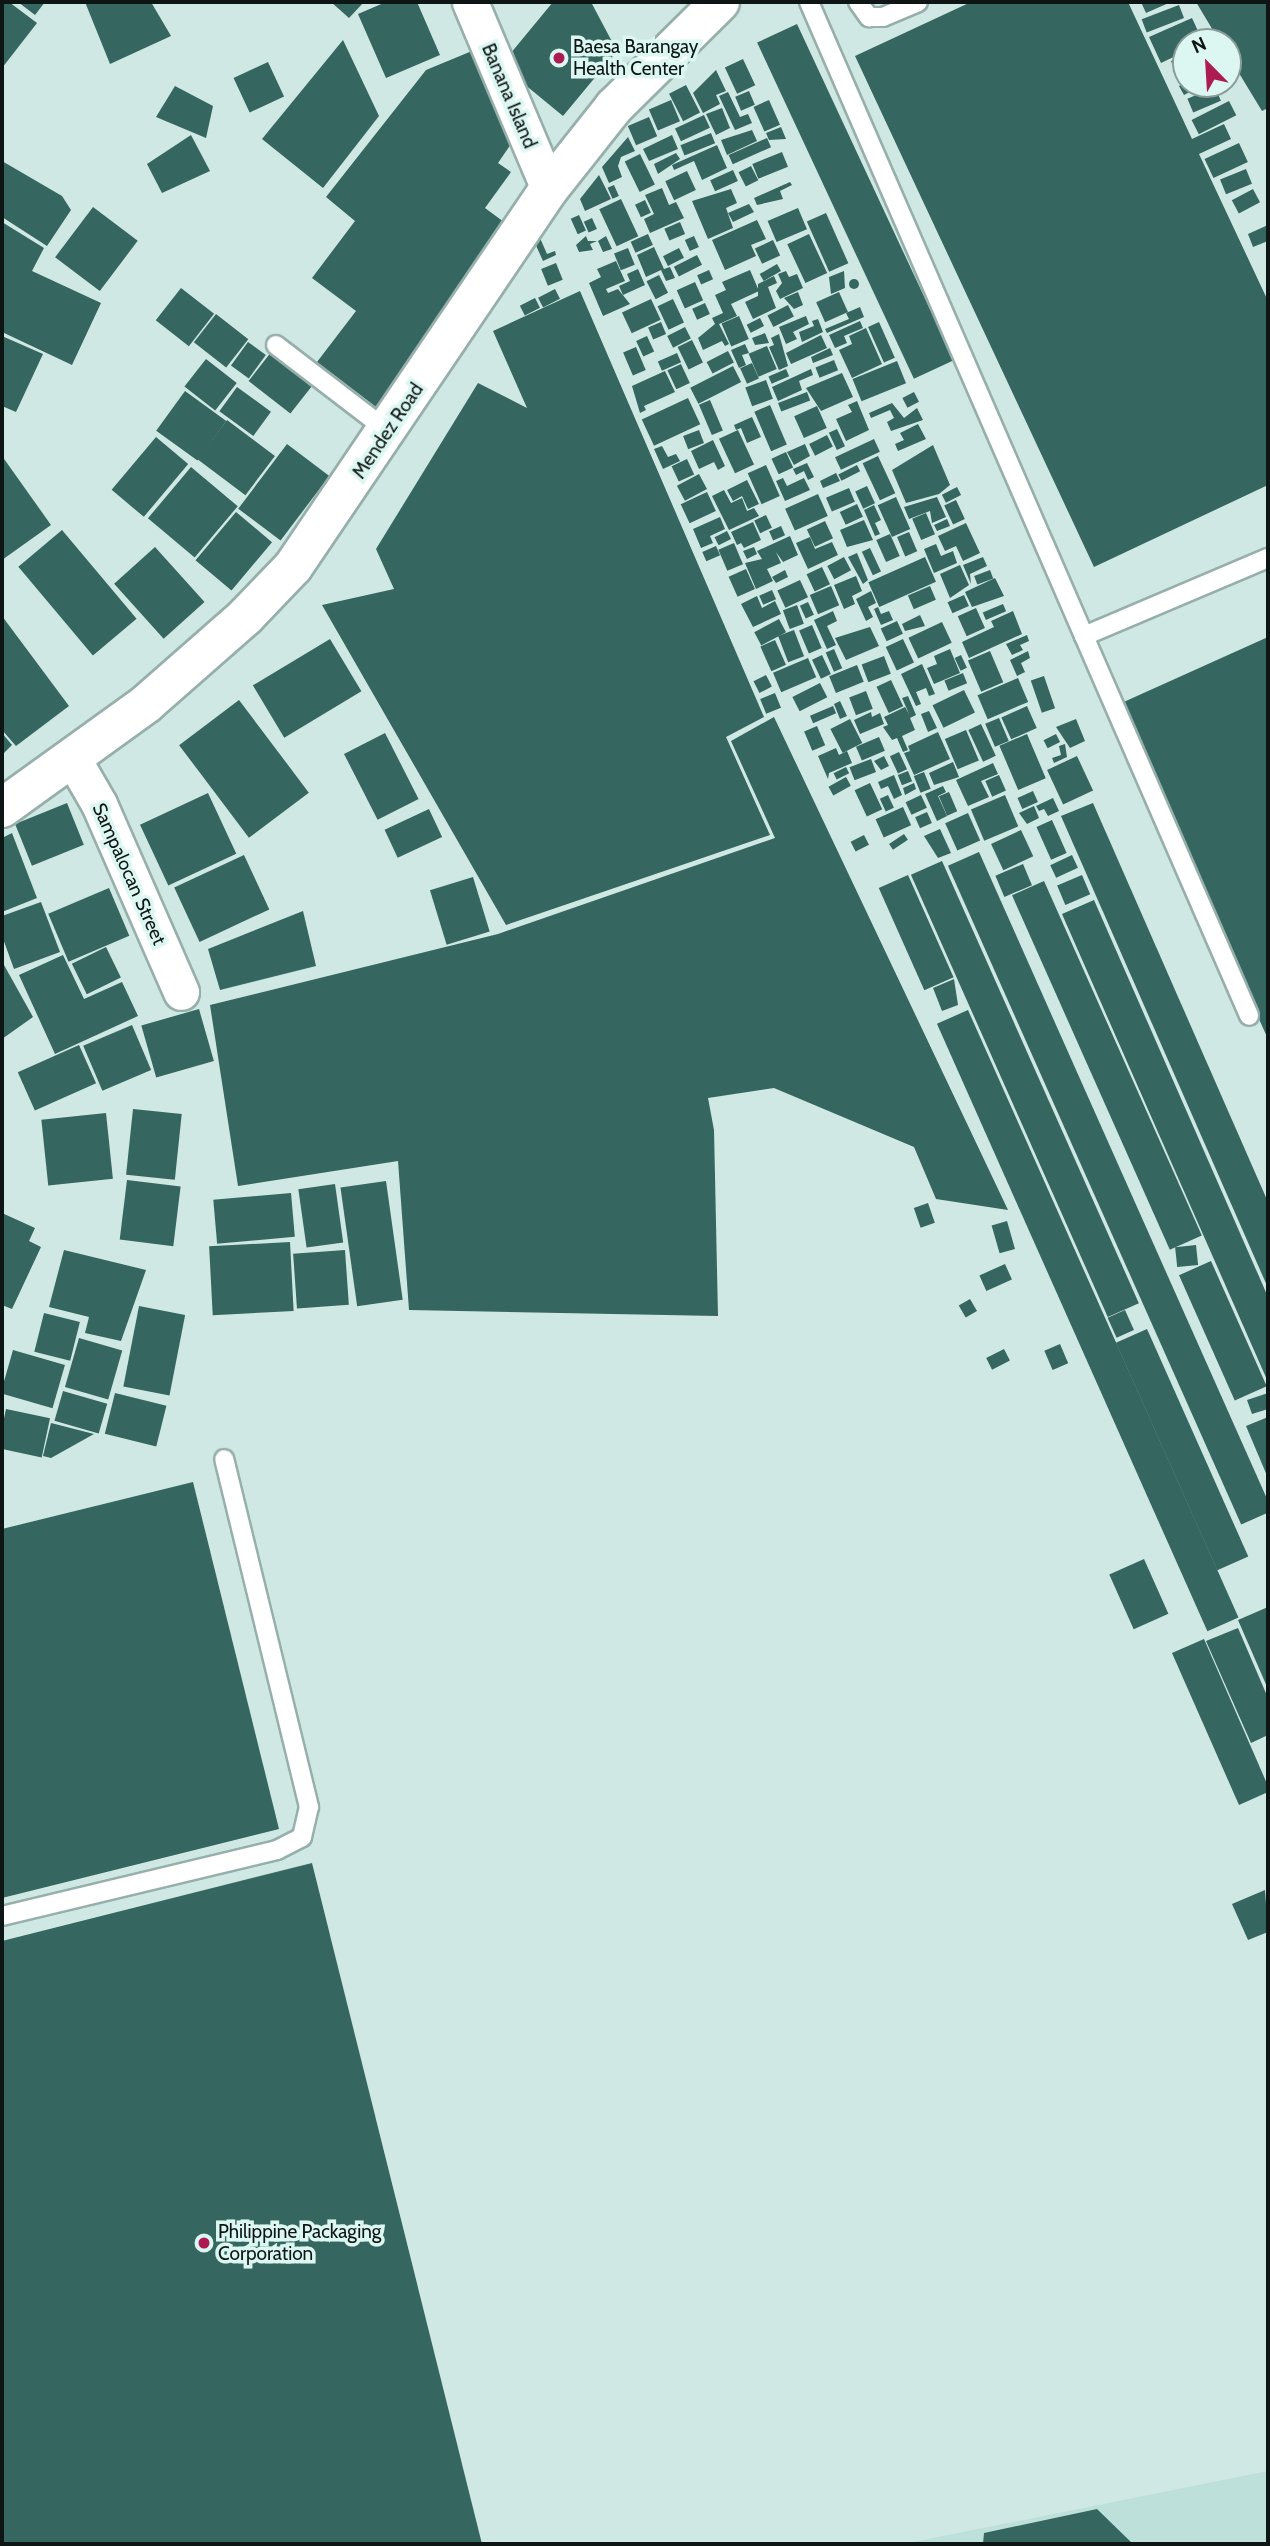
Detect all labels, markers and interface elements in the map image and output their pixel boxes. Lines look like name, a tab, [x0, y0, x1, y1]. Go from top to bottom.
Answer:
north arrow	[1172, 28, 1242, 98]
text: N	[1188, 32, 1210, 58]
place label: Baesa Barangay Health Center	[573, 36, 698, 80]
street label: Banana Island	[477, 40, 541, 152]
marker: Baesa Barangay Health Center	[551, 50, 567, 66]
street label: Mendez Road	[348, 379, 428, 483]
street label: Sampalocan Street	[87, 800, 171, 948]
place label: Philippine Packaging Corporation	[218, 2221, 381, 2265]
marker: Philippine Packaging Corporation	[196, 2235, 212, 2251]

